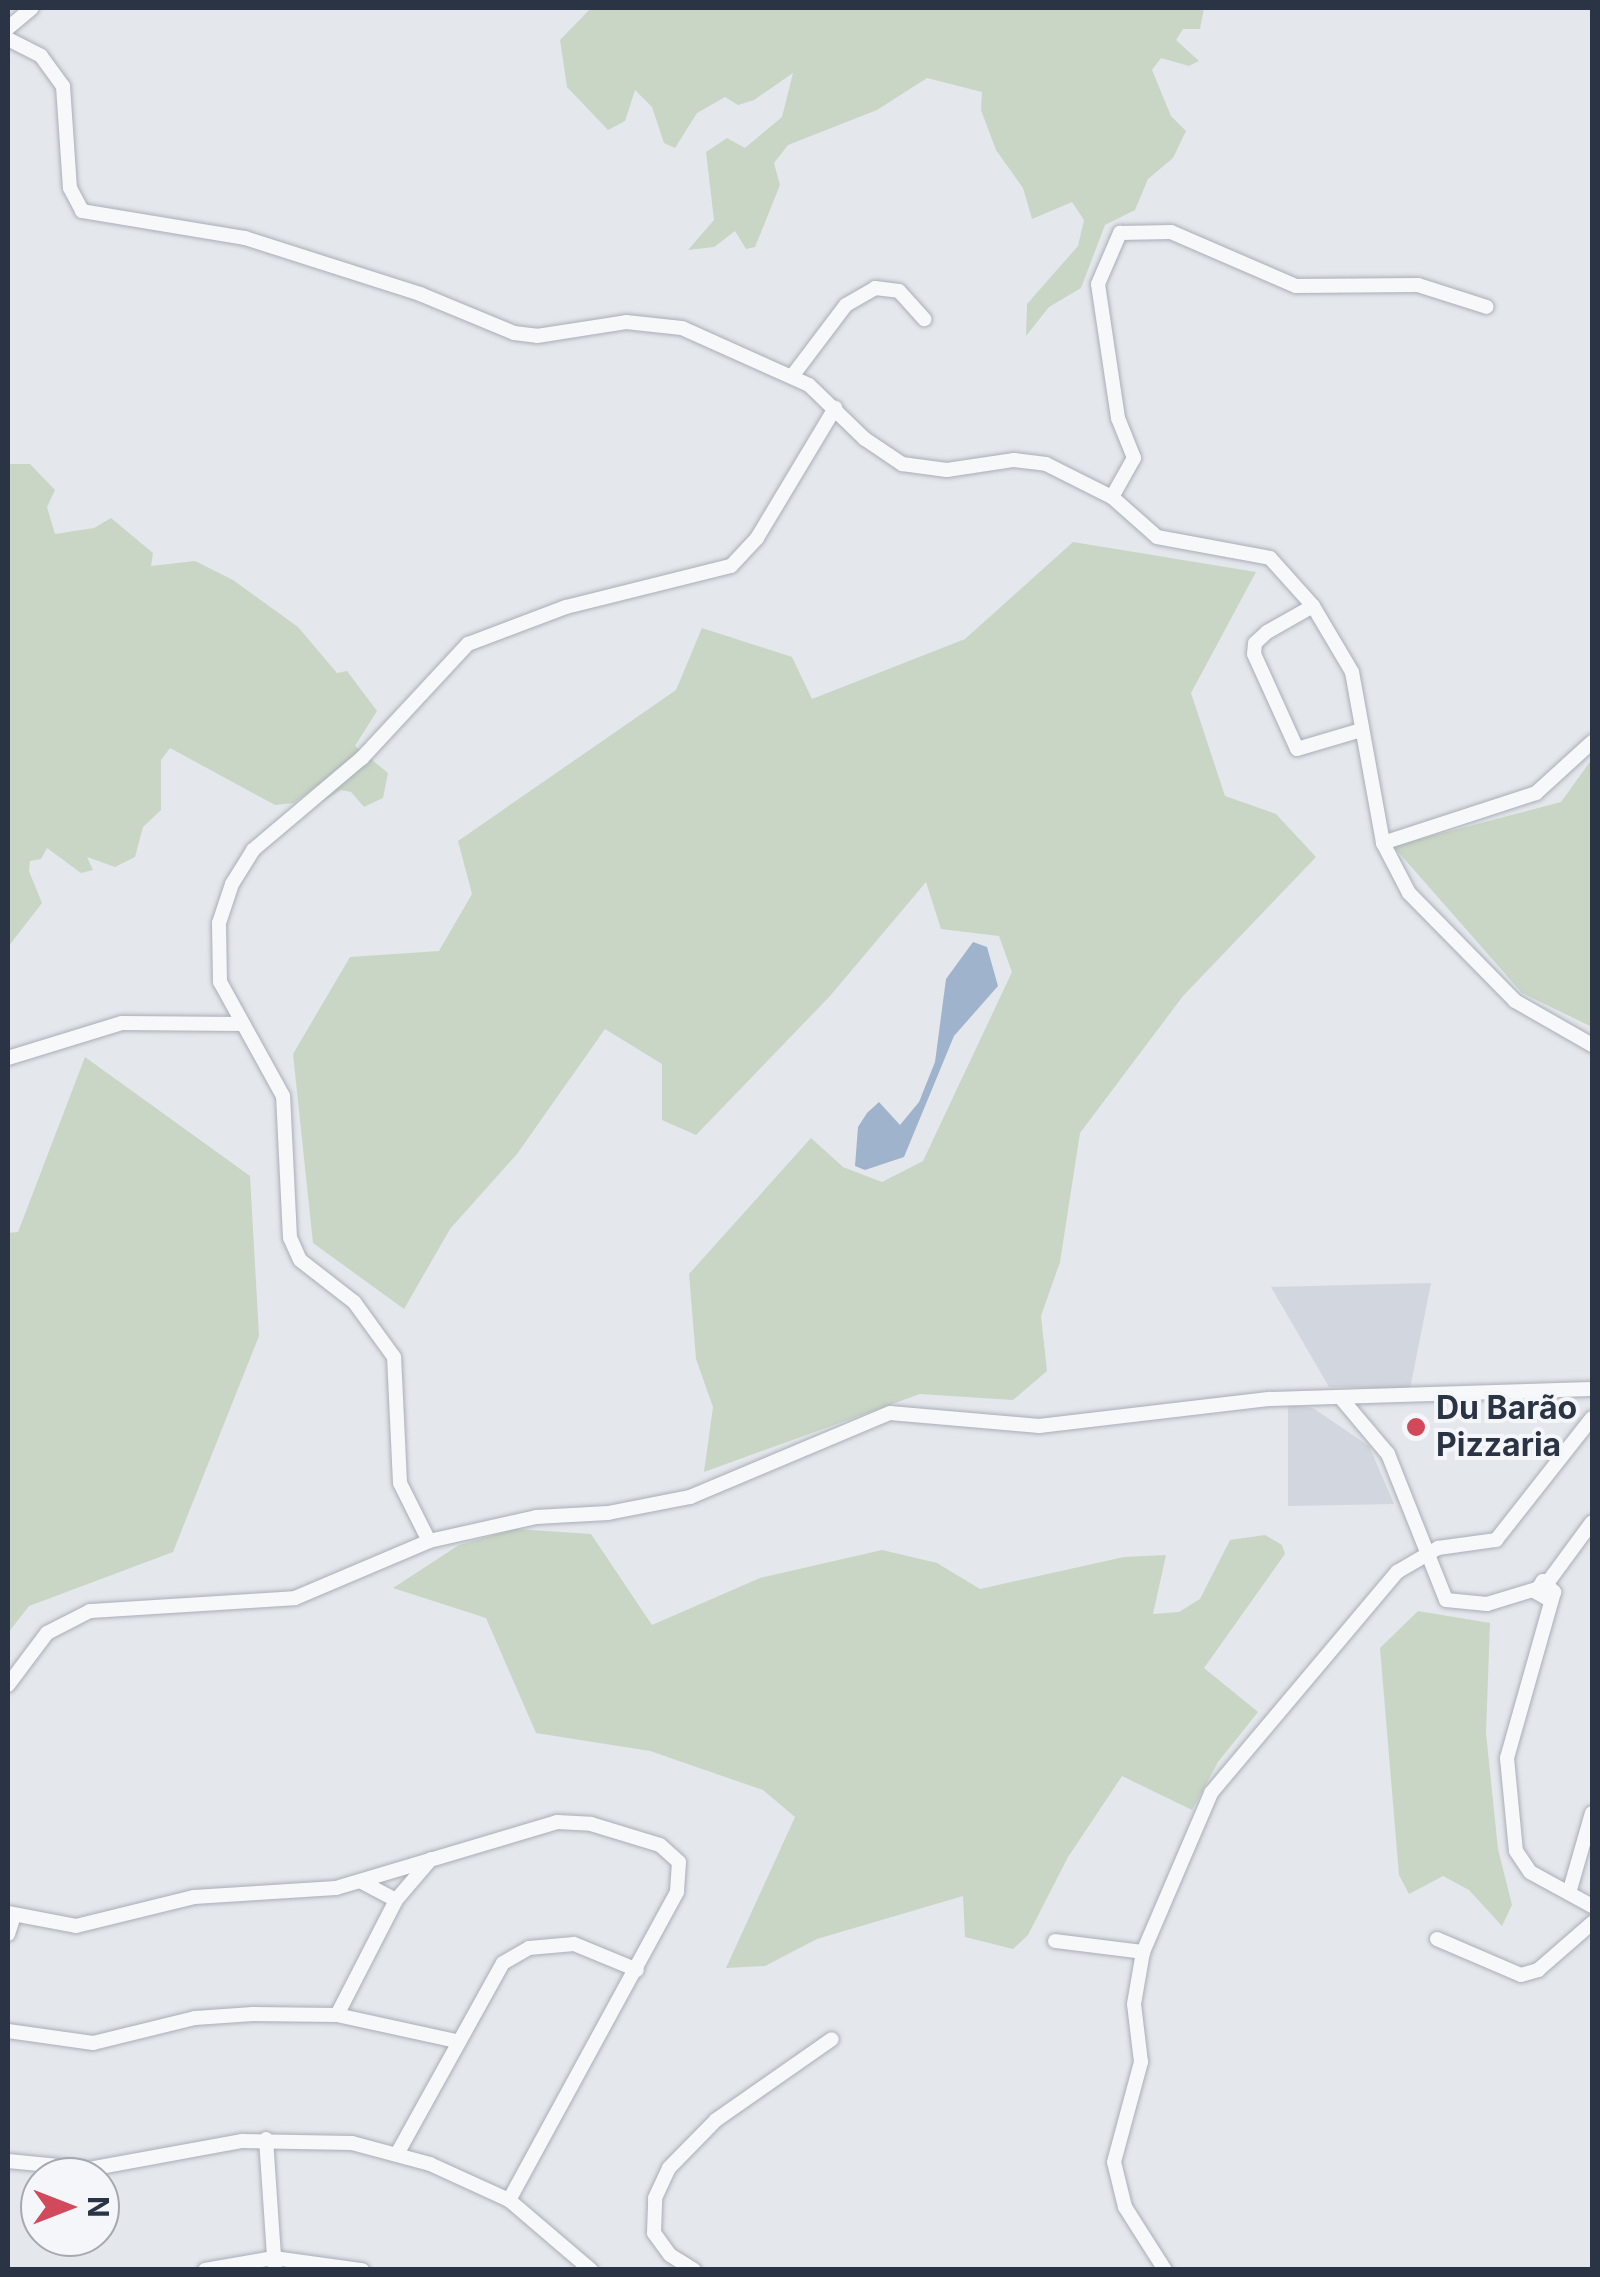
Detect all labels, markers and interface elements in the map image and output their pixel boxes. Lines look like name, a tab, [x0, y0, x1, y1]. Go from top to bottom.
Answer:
place label: Du Barão Pizzaria	[1436, 1390, 1577, 1465]
marker: Du Barão Pizzaria	[1405, 1416, 1427, 1438]
north arrow	[20, 2157, 120, 2257]
text: N	[81, 2196, 115, 2218]

